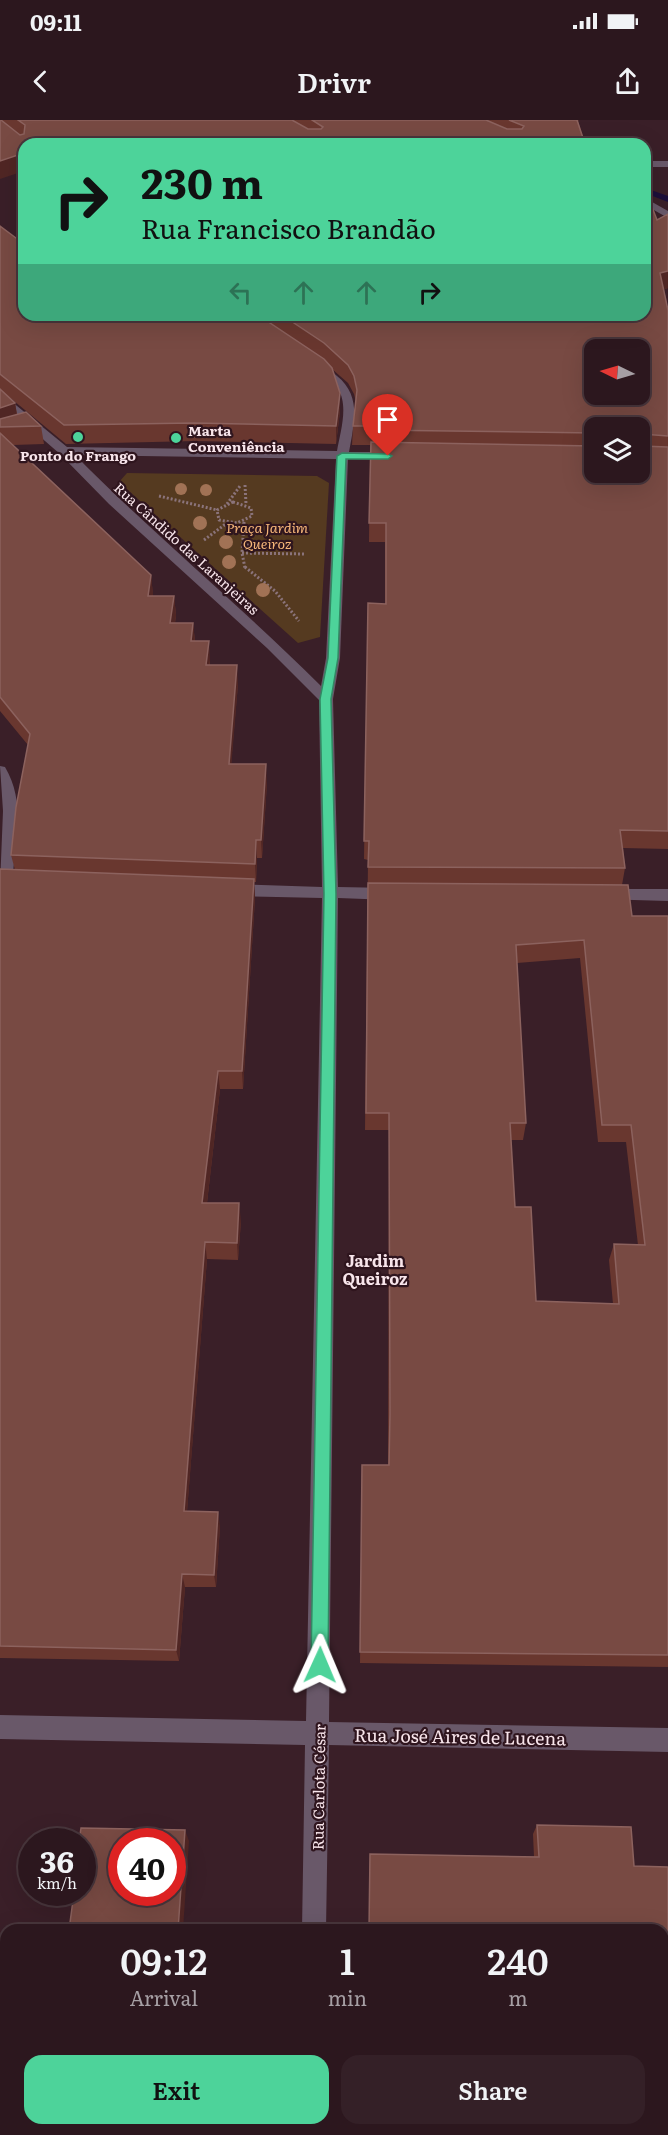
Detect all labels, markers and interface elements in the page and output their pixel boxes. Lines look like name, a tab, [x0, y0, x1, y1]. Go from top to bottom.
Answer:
text: 09:11	[30, 5, 82, 38]
text: Drivr	[297, 61, 371, 101]
icon: back	[24, 65, 57, 98]
icon: share	[611, 65, 644, 98]
text: 230 m	[141, 150, 263, 212]
icon: right	[42, 162, 120, 240]
text: Rua Francisco Brandão	[141, 207, 436, 247]
icon: left	[224, 276, 257, 309]
icon: ahead	[287, 276, 320, 309]
icon: ahead	[350, 276, 383, 309]
icon: right	[413, 276, 446, 309]
north arrow	[584, 339, 650, 405]
map controls	[584, 339, 650, 483]
pin	[362, 394, 413, 456]
icon: arrive	[371, 403, 404, 436]
button: layers	[584, 417, 650, 483]
place label: Marta Conveniência	[188, 420, 286, 456]
marker: Ponto do Frango	[71, 430, 85, 444]
marker: Marta Conveniência	[169, 431, 183, 445]
place label: Ponto do Frango	[20, 445, 136, 465]
street label: Rua Cândido das Laranjeiras	[110, 477, 264, 619]
park label: Praça Jardim Queiroz	[226, 517, 309, 553]
district label: Jardim Queiroz	[342, 1248, 408, 1290]
position arrow	[288, 1633, 352, 1697]
street label: Rua José Aires de Lucena	[354, 1721, 566, 1751]
street label: Rua Carlota César	[305, 1724, 331, 1850]
speed limit sign: 40	[108, 1828, 186, 1906]
text: 36	[40, 1838, 74, 1882]
text: km/h	[37, 1871, 77, 1894]
text: 09:12	[120, 1933, 207, 1986]
text: 1	[340, 1933, 355, 1986]
text: 240	[487, 1933, 549, 1986]
text: Arrival	[130, 1982, 198, 2012]
text: min	[328, 1982, 367, 2012]
text: m	[508, 1982, 528, 2012]
button: Exit	[24, 2055, 329, 2124]
button: Share	[341, 2055, 645, 2124]

